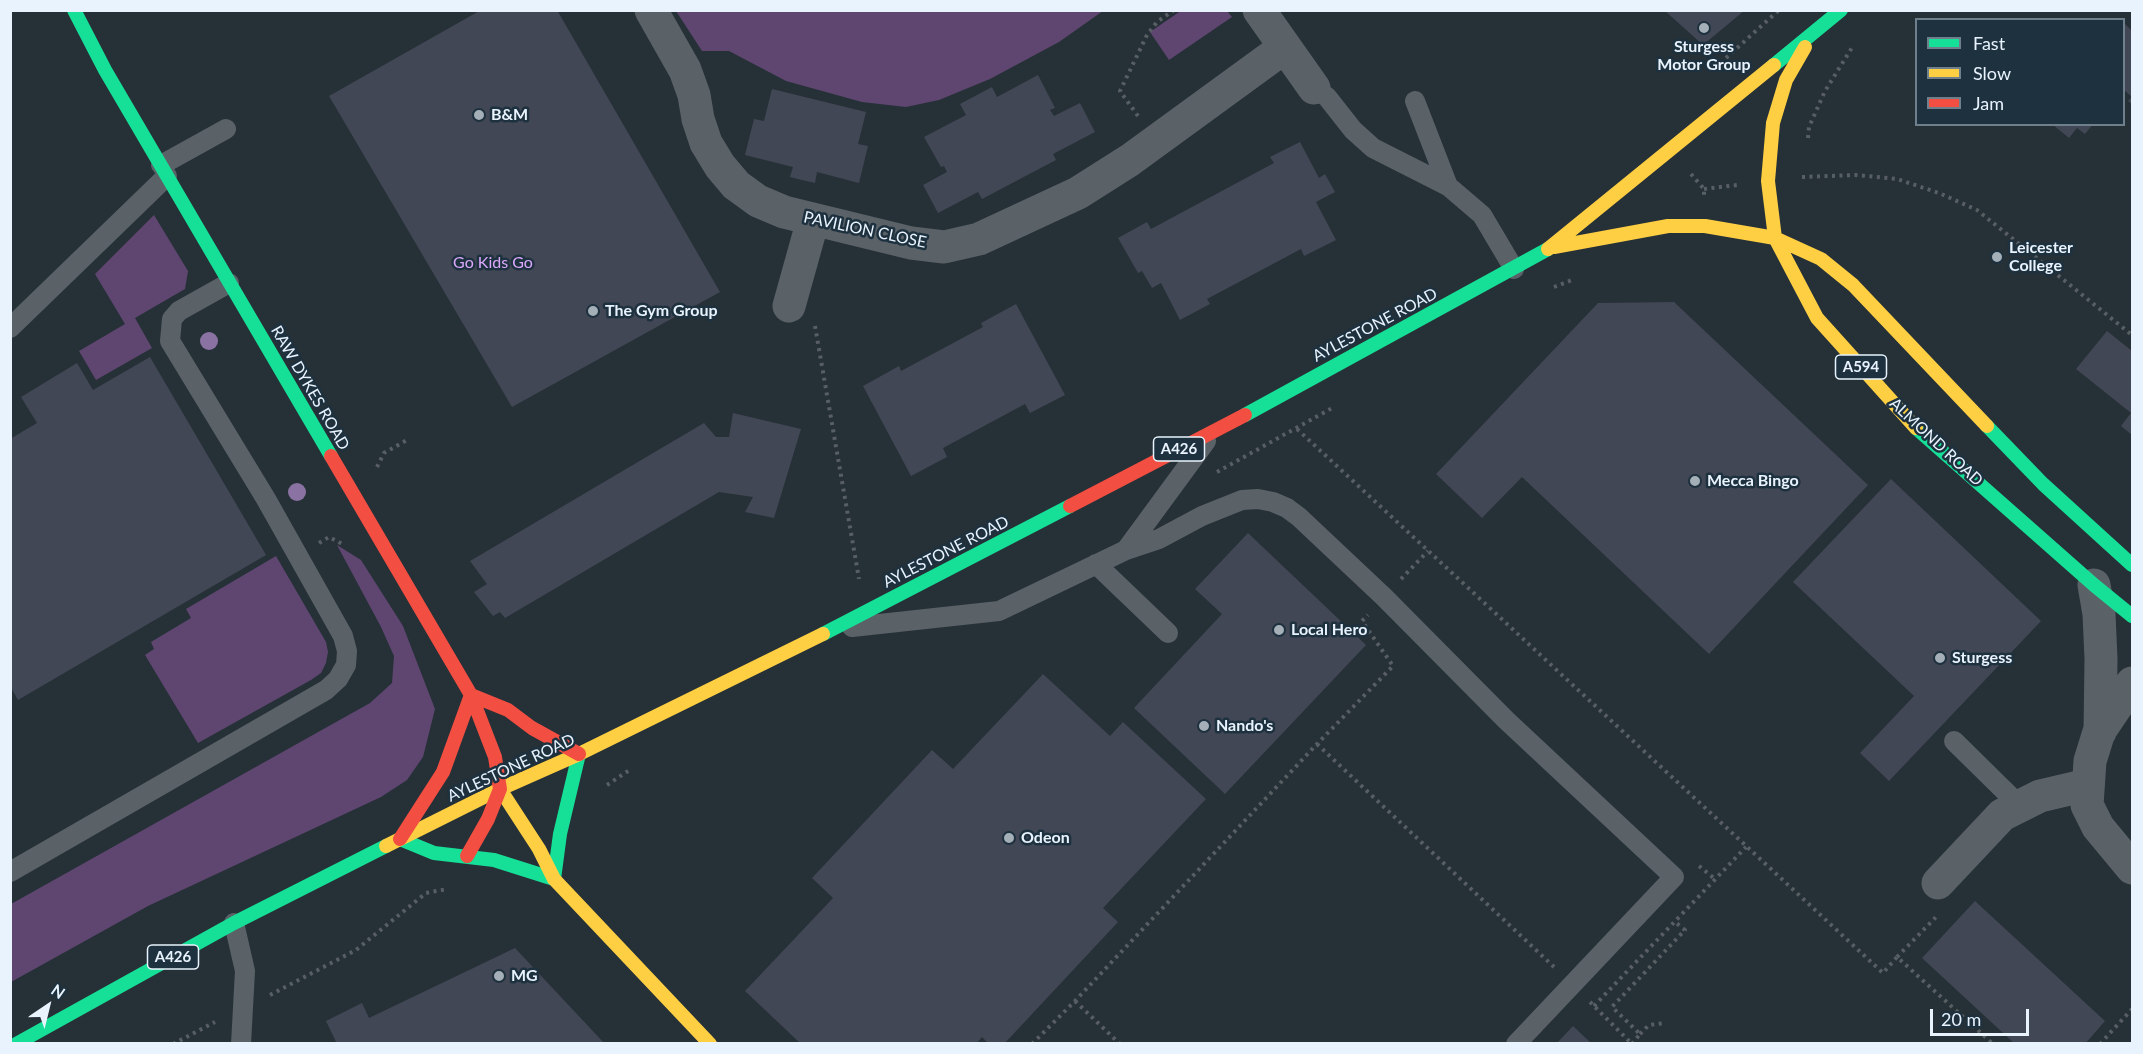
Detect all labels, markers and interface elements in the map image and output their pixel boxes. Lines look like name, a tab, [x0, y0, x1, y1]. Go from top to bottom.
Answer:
legend	[1915, 18, 2125, 126]
marker: Sturgess Motor Group	[1697, 21, 1711, 35]
text: Fast	[1973, 32, 2005, 54]
place label: Sturgess Motor Group	[1657, 37, 1751, 75]
text: Slow	[1973, 62, 2011, 84]
text: Jam	[1973, 92, 2004, 114]
place label: B&M	[491, 105, 528, 125]
marker: B&M	[472, 108, 486, 122]
street label: PAVILION CLOSE	[802, 208, 928, 252]
place label: Leicester College	[2009, 238, 2073, 276]
marker: Leicester College	[1990, 250, 2004, 264]
park label: Go Kids Go	[453, 253, 533, 273]
street label: AYLESTONE ROAD	[1309, 284, 1441, 366]
place label: The Gym Group	[605, 301, 718, 321]
marker: The Gym Group	[586, 304, 600, 318]
street label: RAW DYKES ROAD	[267, 322, 353, 454]
road number: A594	[1836, 355, 1886, 379]
street label: ALMOND ROAD	[1885, 394, 1987, 490]
road number: A426	[1154, 437, 1204, 461]
place label: Mecca Bingo	[1707, 471, 1799, 491]
marker: Mecca Bingo	[1688, 474, 1702, 488]
street label: AYLESTONE ROAD	[880, 512, 1012, 592]
place label: Local Hero	[1291, 620, 1367, 640]
marker: Local Hero	[1272, 623, 1286, 637]
place label: Sturgess	[1952, 648, 2012, 668]
marker: Sturgess	[1933, 651, 1947, 665]
place label: Nando's	[1216, 716, 1273, 736]
marker: Nando's	[1197, 719, 1211, 733]
street label: AYLESTONE ROAD	[444, 730, 578, 806]
place label: Odeon	[1021, 828, 1070, 848]
marker: Odeon	[1002, 831, 1016, 845]
road number: A426	[148, 945, 198, 969]
place label: MG	[511, 966, 538, 986]
marker: MG	[492, 969, 506, 983]
north arrow	[18, 976, 78, 1036]
text: N	[48, 980, 69, 1002]
scale bar	[1933, 997, 2032, 1035]
text: 20 m	[1941, 1008, 1981, 1030]

